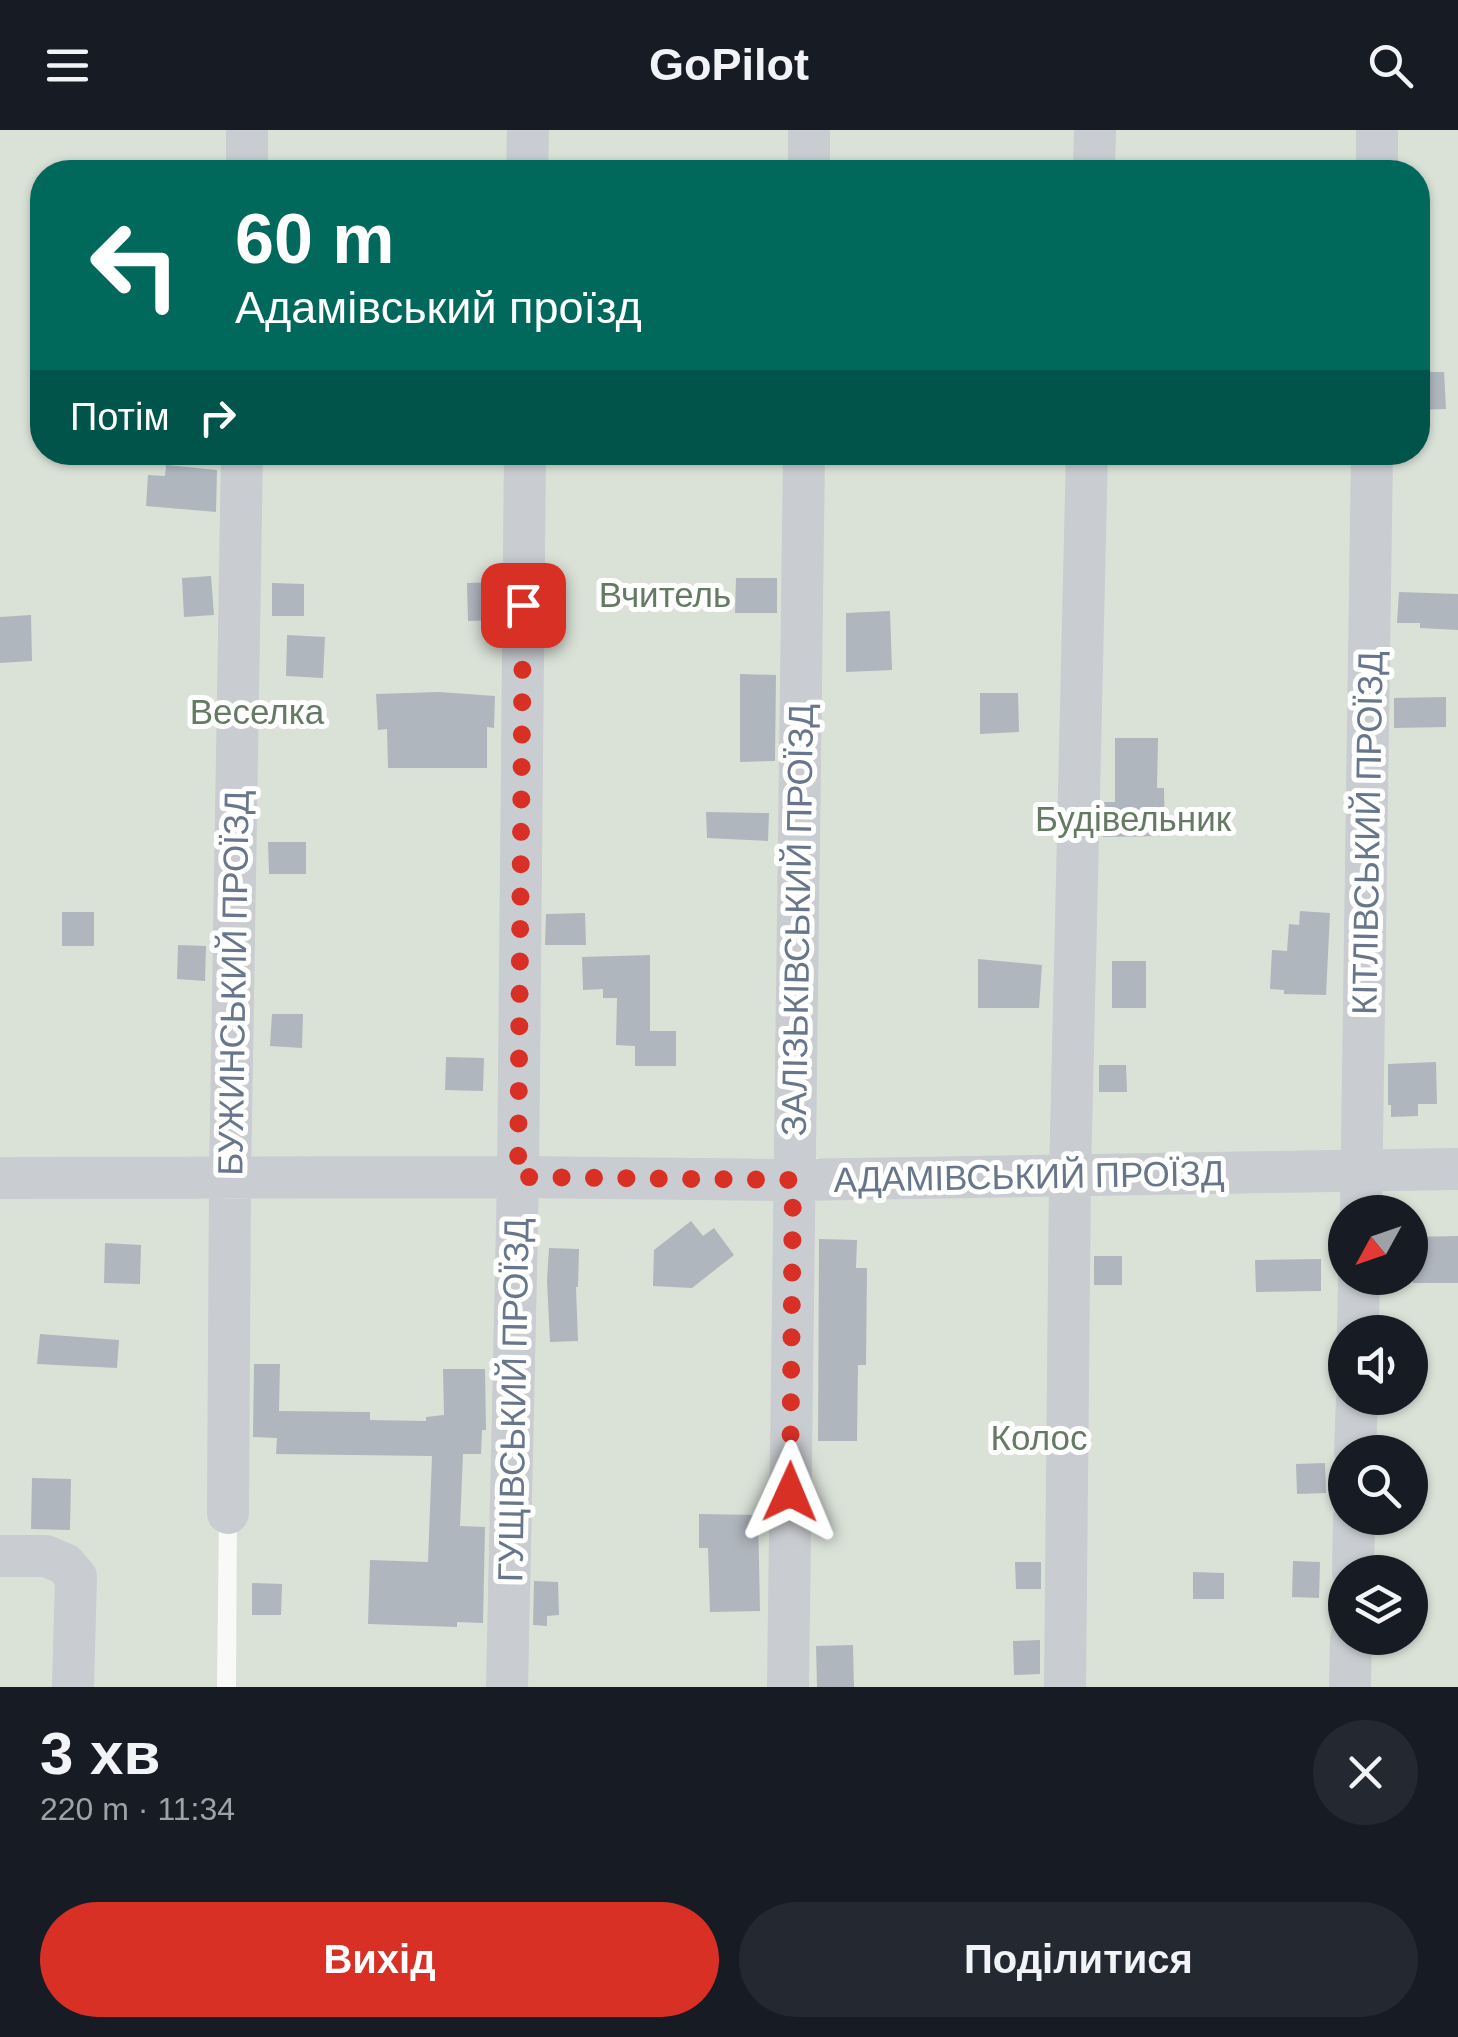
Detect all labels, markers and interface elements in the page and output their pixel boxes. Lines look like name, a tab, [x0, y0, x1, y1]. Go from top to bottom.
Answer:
icon: menu	[40, 38, 95, 93]
icon: search	[1363, 38, 1418, 93]
text: GoPilot	[649, 39, 809, 90]
icon: left	[70, 200, 200, 330]
text: 60 m	[235, 200, 395, 278]
text: Адамівський проїзд	[235, 282, 642, 333]
icon: right	[190, 390, 245, 445]
text: Потім	[70, 396, 170, 438]
pin	[481, 563, 566, 648]
park label: Вчитель	[599, 575, 731, 614]
icon: arrive	[496, 578, 551, 633]
street label: КІТЛІВСЬКИЙ ПРОЇЗД	[1344, 650, 1390, 1015]
park label: Веселка	[190, 692, 325, 731]
street label: ЗАЛІЗЬКІВСЬКИЙ ПРОЇЗД	[774, 703, 820, 1137]
street label: БУЖИНСЬКИЙ ПРОЇЗД	[210, 790, 256, 1176]
park label: Будівельник	[1035, 799, 1232, 838]
street label: АДАМІВСЬКИЙ ПРОЇЗД	[833, 1153, 1225, 1199]
north arrow	[1328, 1195, 1428, 1295]
map controls	[1328, 1195, 1428, 1655]
street label: ГУЩІВСЬКИЙ ПРОЇЗД	[490, 1217, 536, 1582]
button: sound	[1328, 1315, 1428, 1415]
park label: Колос	[991, 1418, 1087, 1457]
button: search	[1328, 1435, 1428, 1535]
position arrow	[738, 1440, 842, 1544]
button: layers	[1328, 1555, 1428, 1655]
text: 3 хв	[40, 1720, 160, 1787]
button: close	[1313, 1720, 1418, 1825]
text: 220 m · 11:34	[40, 1791, 235, 1827]
button: Вихід	[40, 1902, 719, 2017]
button: Поділитися	[739, 1902, 1418, 2017]

